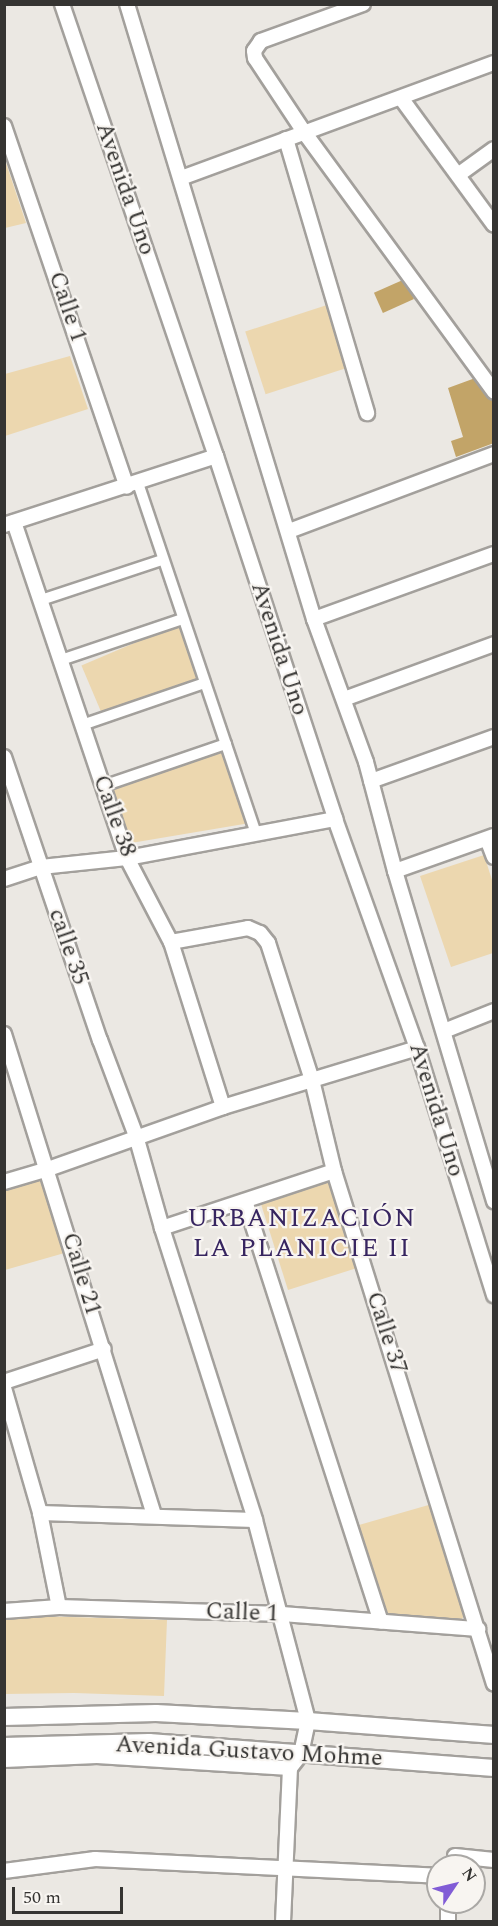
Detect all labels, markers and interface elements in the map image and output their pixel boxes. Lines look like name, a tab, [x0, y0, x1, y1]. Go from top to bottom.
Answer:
street label: Avenida Uno	[89, 119, 161, 259]
street label: Calle 1	[42, 268, 92, 346]
street label: Avenida Uno	[244, 579, 314, 719]
street label: Calle 38	[86, 771, 142, 861]
street label: calle 35	[42, 905, 94, 989]
street label: Avenida Uno	[402, 1040, 470, 1180]
district label: URBANIZACIÓN LA PLANICIE II	[187, 1203, 417, 1264]
street label: Calle 21	[55, 1229, 107, 1319]
street label: Calle 37	[359, 1288, 413, 1378]
street label: Calle 1	[205, 1597, 279, 1629]
street label: Avenida Gustavo Mohme	[115, 1731, 383, 1773]
north arrow	[426, 1854, 486, 1914]
text: N	[456, 1863, 483, 1887]
scale bar	[15, 1875, 126, 1913]
text: 50 m	[23, 1884, 61, 1911]

